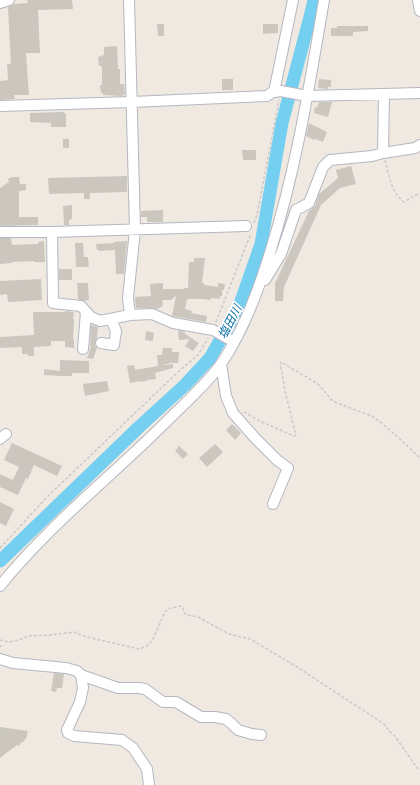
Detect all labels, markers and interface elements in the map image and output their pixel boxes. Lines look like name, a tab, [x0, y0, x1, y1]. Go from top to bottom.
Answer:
water label: 塩田川	[214, 301, 246, 342]

